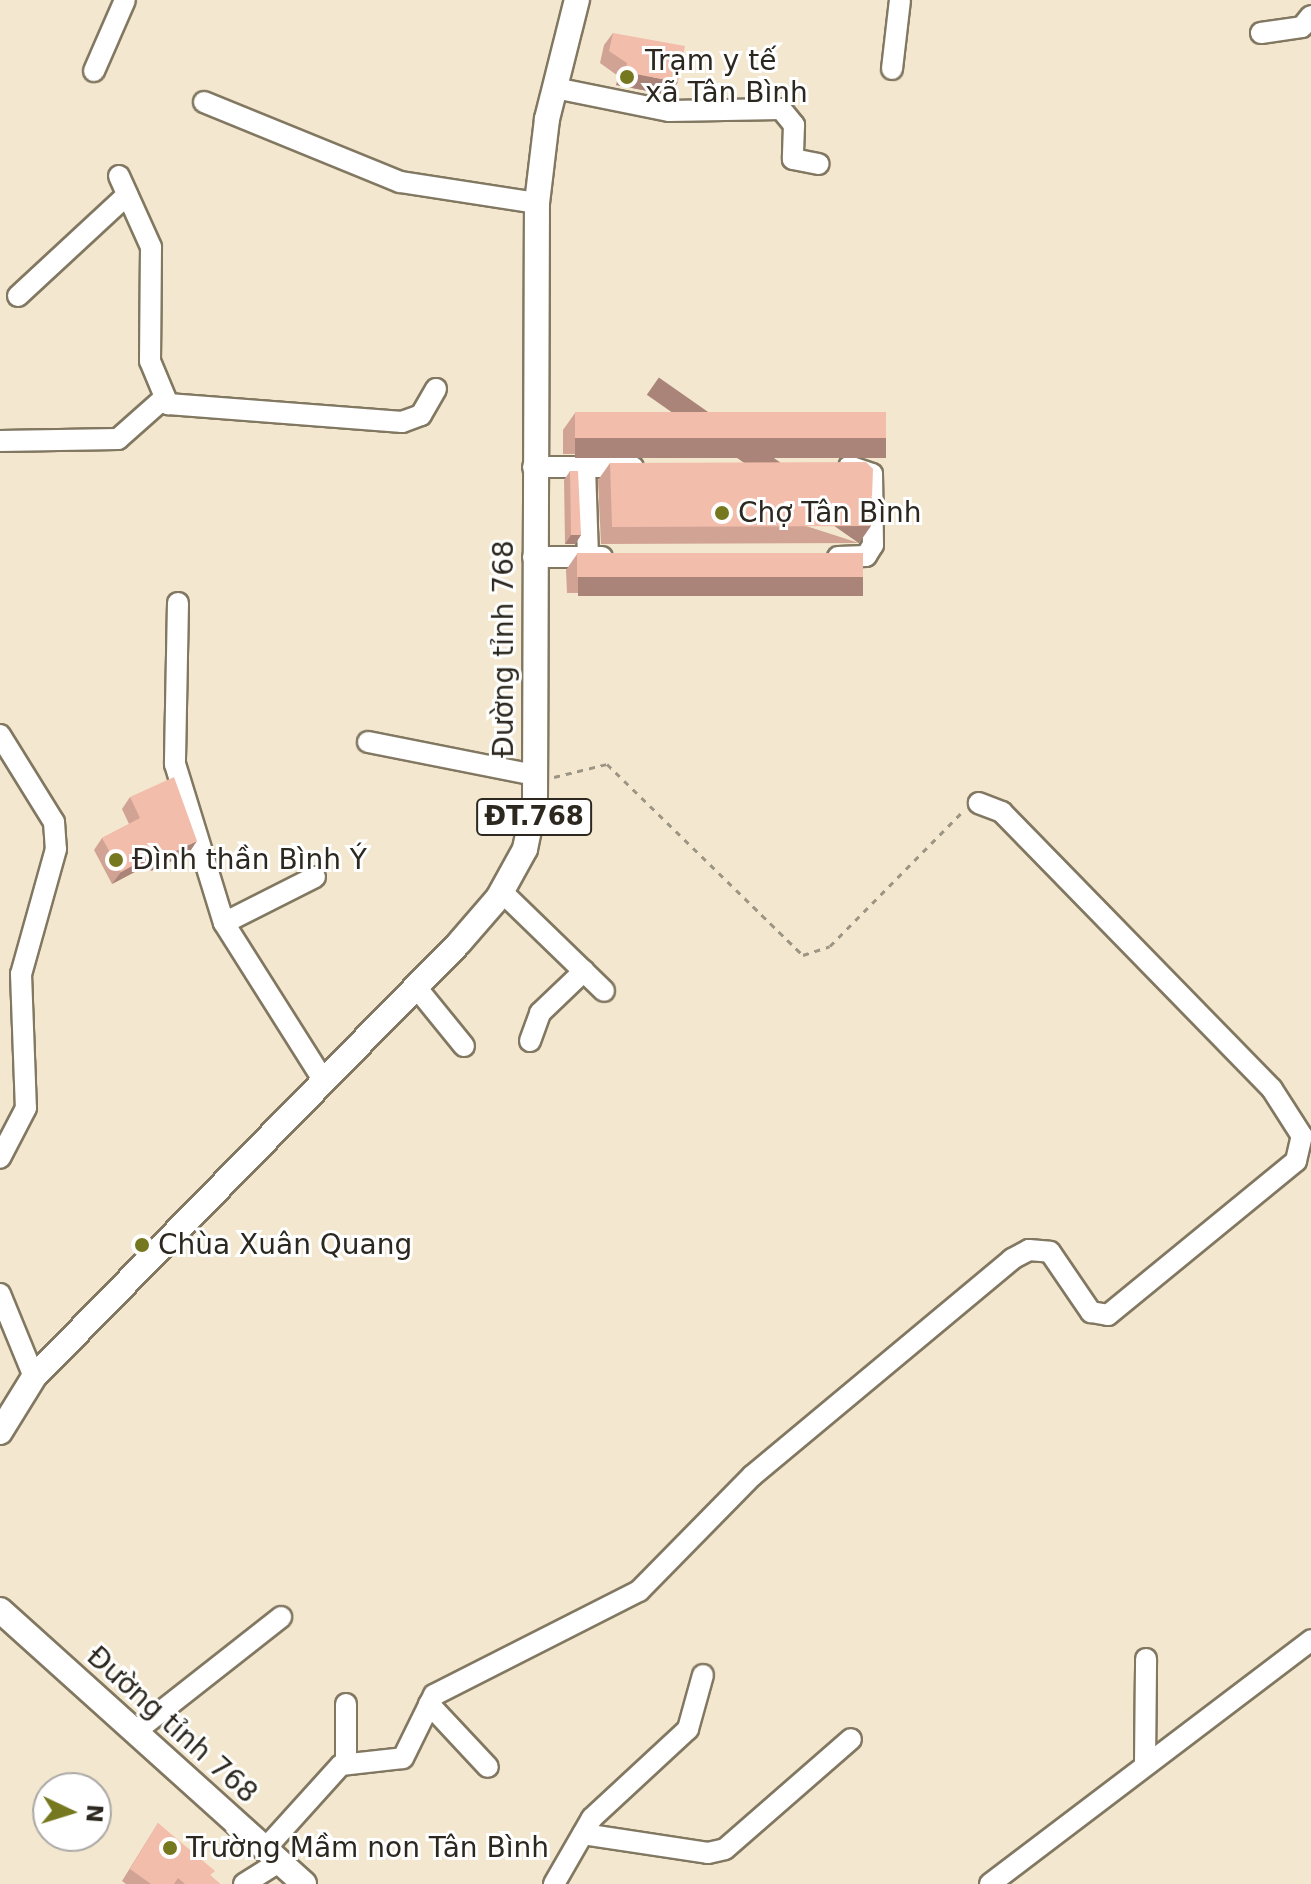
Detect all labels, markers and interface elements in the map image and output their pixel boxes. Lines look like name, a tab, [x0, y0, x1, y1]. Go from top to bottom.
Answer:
place label: Trạm y tế xã Tân Bình	[645, 44, 808, 110]
marker: Trạm y tế xã Tân Bình	[616, 66, 638, 88]
place label: Chợ Tân Bình	[738, 496, 921, 530]
marker: Chợ Tân Bình	[713, 504, 731, 522]
street label: Đường tỉnh 768	[487, 540, 521, 758]
road number: ĐT.768	[476, 795, 592, 839]
place label: Đình thần Bình Ý	[132, 843, 367, 877]
marker: Đình thần Bình Ý	[107, 851, 125, 869]
place label: Chùa Xuân Quang	[158, 1228, 412, 1262]
marker: Chùa Xuân Quang	[133, 1236, 151, 1254]
street label: Đường tỉnh 768	[80, 1640, 264, 1810]
north arrow	[32, 1772, 112, 1852]
text: N	[81, 1804, 108, 1824]
place label: Trường Mầm non Tân Bình	[186, 1831, 549, 1865]
marker: Trường Mầm non Tân Bình	[161, 1839, 179, 1857]

